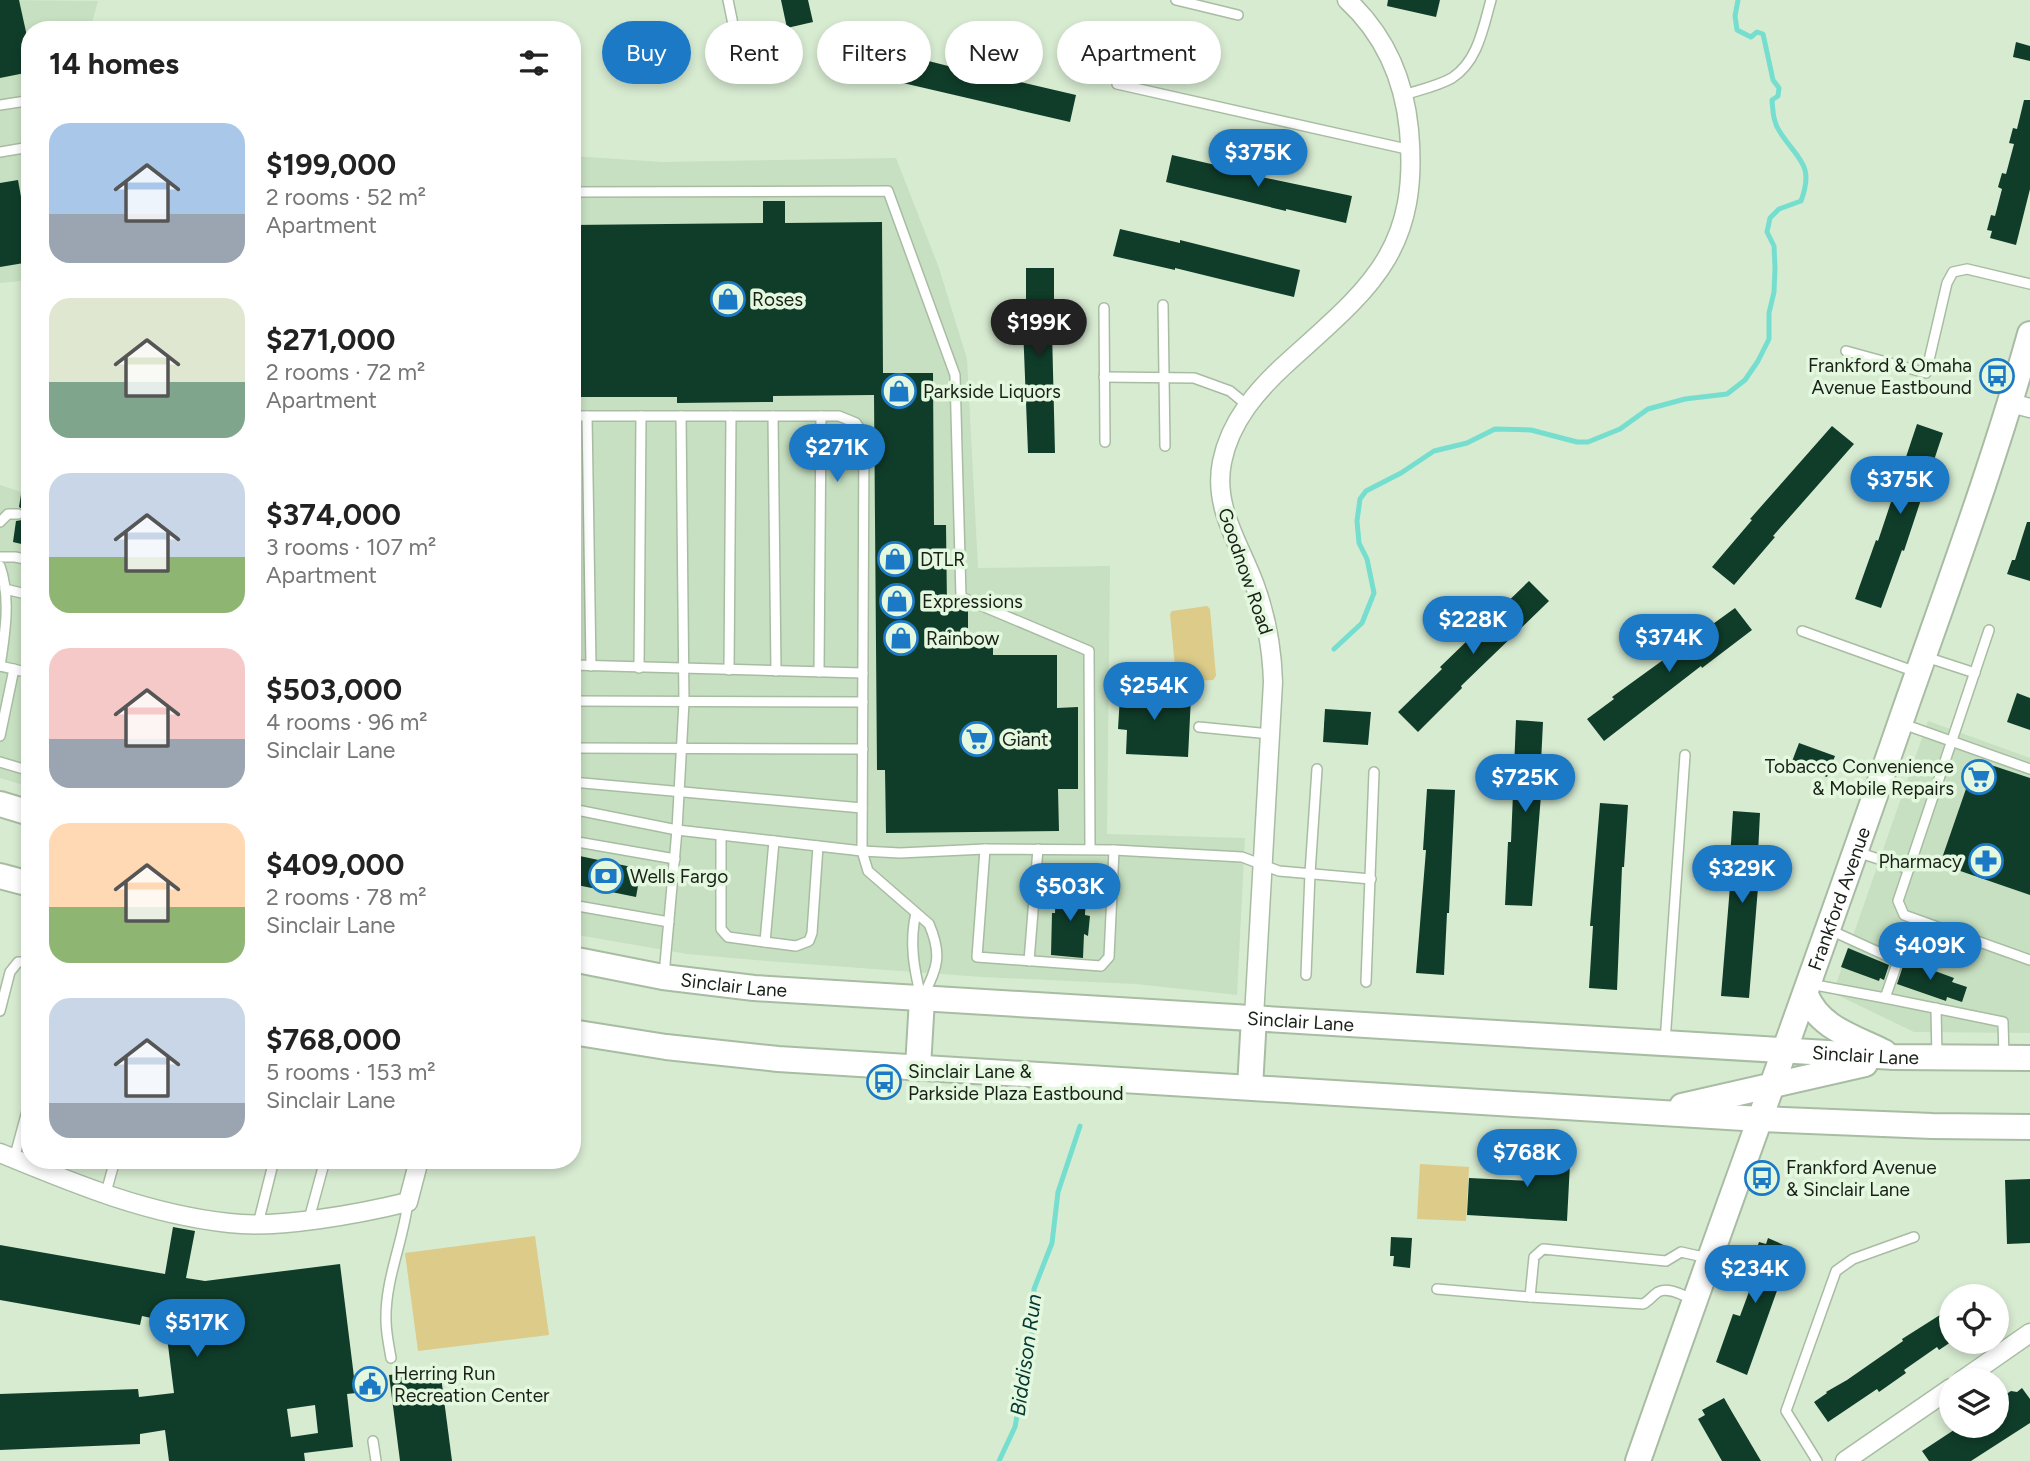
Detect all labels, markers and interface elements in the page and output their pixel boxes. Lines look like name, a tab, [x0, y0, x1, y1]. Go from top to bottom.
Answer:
chip: Buy	[602, 21, 691, 84]
chip: Rent	[705, 21, 803, 84]
chip: Filters	[817, 21, 931, 84]
chip: New	[945, 21, 1043, 84]
chip: Apartment	[1057, 21, 1221, 84]
icon: filters	[515, 44, 553, 82]
text: 14 homes	[49, 45, 179, 82]
pin: $375K	[1209, 130, 1307, 189]
text: $375K	[1225, 138, 1292, 166]
text: $199,000	[266, 146, 396, 183]
icon: home	[105, 151, 189, 235]
text: 2 rooms · 52 m²	[266, 183, 426, 211]
text: Apartment	[266, 211, 377, 239]
shop icon: Roses	[709, 280, 747, 318]
place label: Roses	[752, 288, 803, 311]
pin: $199K	[990, 300, 1088, 359]
text: $199K	[1007, 308, 1071, 336]
text: $271,000	[266, 321, 395, 358]
icon: home	[105, 326, 189, 410]
place label: Frankford & Omaha Avenue Eastbound	[1808, 354, 1972, 399]
bus stop icon: Frankford & Omaha Avenue Eastbound	[1978, 357, 2016, 395]
text: 2 rooms · 72 m²	[266, 358, 425, 386]
shop icon: Parkside Liquors	[880, 372, 918, 410]
place label: Parkside Liquors	[923, 380, 1061, 403]
text: Apartment	[266, 386, 377, 414]
pin: $271K	[788, 424, 886, 484]
text: $271K	[805, 433, 869, 461]
pin: $375K	[1851, 456, 1949, 516]
text: $375K	[1867, 465, 1934, 493]
text: $374,000	[266, 496, 401, 533]
icon: home	[105, 501, 189, 585]
street label: Goodnow Road	[1213, 505, 1278, 637]
text: 3 rooms · 107 m²	[266, 533, 436, 561]
shop icon: DTLR	[876, 540, 914, 578]
place label: DTLR	[920, 548, 965, 571]
text: Apartment	[266, 561, 377, 589]
shop icon: Expressions	[878, 582, 916, 620]
place label: Expressions	[922, 590, 1023, 613]
pin: $228K	[1424, 596, 1522, 656]
text: $228K	[1439, 605, 1507, 633]
pin: $374K	[1620, 614, 1718, 674]
shop icon: Rainbow	[882, 619, 920, 657]
text: $374K	[1635, 623, 1703, 651]
place label: Rainbow	[926, 627, 999, 650]
pin: $254K	[1105, 662, 1203, 722]
text: $503,000	[266, 671, 402, 708]
text: $254K	[1119, 671, 1189, 699]
icon: home	[105, 676, 189, 760]
text: 4 rooms · 96 m²	[266, 708, 428, 736]
supermarket icon: Giant	[958, 720, 996, 758]
place label: Giant	[1002, 728, 1048, 751]
text: Sinclair Lane	[266, 736, 395, 764]
pin: $725K	[1476, 754, 1574, 814]
place label: Tobacco Convenience & Mobile Repairs	[1765, 755, 1954, 800]
supermarket icon: Tobacco Convenience & Mobile Repairs	[1960, 758, 1998, 796]
text: $725K	[1491, 763, 1559, 791]
street label: Frankford Avenue	[1803, 824, 1875, 974]
pharmacy icon: Pharmacy	[1967, 842, 2005, 880]
text: $409,000	[266, 846, 404, 883]
pin: $329K	[1693, 846, 1791, 905]
place label: Pharmacy	[1878, 850, 1962, 873]
icon: home	[105, 851, 189, 935]
text: $329K	[1708, 854, 1776, 882]
bank icon: Wells Fargo	[587, 857, 625, 895]
pin: $503K	[1021, 864, 1119, 923]
place label: Wells Fargo	[630, 865, 728, 888]
text: $503K	[1035, 872, 1105, 900]
text: 2 rooms · 78 m²	[266, 883, 427, 911]
text: Sinclair Lane	[266, 911, 395, 939]
pin: $409K	[1881, 922, 1979, 982]
text: $409K	[1895, 931, 1965, 959]
street label: Sinclair Lane	[679, 968, 788, 1002]
street label: Sinclair Lane	[1246, 1007, 1355, 1036]
text: $768,000	[266, 1021, 401, 1058]
icon: home	[105, 1026, 189, 1110]
street label: Sinclair Lane	[1811, 1041, 1919, 1069]
text: 5 rooms · 153 m²	[266, 1058, 436, 1086]
place label: Sinclair Lane & Parkside Plaza Eastbound	[908, 1060, 1124, 1105]
bus stop icon: Sinclair Lane & Parkside Plaza Eastbound	[865, 1063, 903, 1101]
text: Sinclair Lane	[266, 1086, 395, 1114]
pin: $768K	[1478, 1130, 1576, 1189]
text: $768K	[1493, 1138, 1561, 1166]
place label: Frankford Avenue & Sinclair Lane	[1786, 1156, 1937, 1201]
bus stop icon: Frankford Avenue & Sinclair Lane	[1743, 1159, 1781, 1197]
pin: $234K	[1706, 1246, 1804, 1305]
text: $234K	[1721, 1254, 1789, 1282]
map controls	[1939, 1284, 2009, 1438]
button: locate	[1939, 1284, 2009, 1354]
water label: Biddison Run	[1005, 1292, 1046, 1417]
pin: $517K	[148, 1300, 246, 1359]
text: $517K	[165, 1308, 229, 1336]
place label: Herring Run Recreation Center	[394, 1362, 550, 1407]
public building icon: Herring Run Recreation Center	[351, 1365, 389, 1403]
button: layers	[1939, 1368, 2009, 1438]

